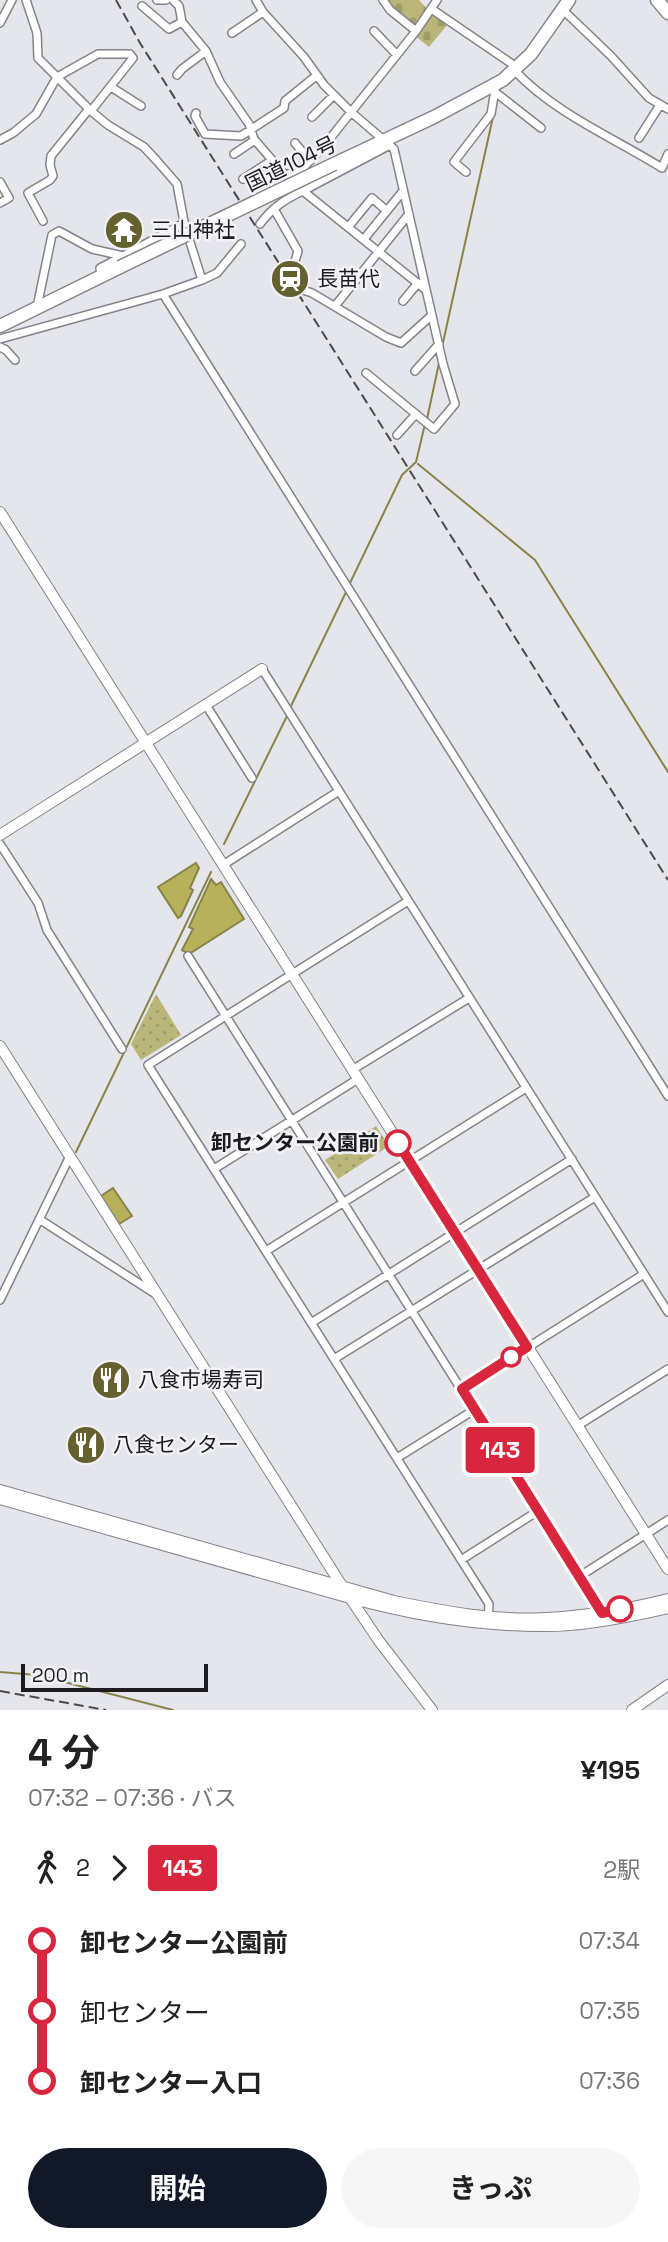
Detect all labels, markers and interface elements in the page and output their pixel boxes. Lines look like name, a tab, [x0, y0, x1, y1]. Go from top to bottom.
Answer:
street label: 国道104号	[241, 130, 341, 197]
temple icon: 三山神社	[103, 209, 145, 251]
place label: 三山神社	[151, 216, 235, 243]
station icon: 長苗代	[269, 258, 311, 300]
place label: 長苗代	[317, 265, 380, 292]
place label: 卸センター公園前	[211, 1129, 379, 1156]
marker: 卸センター公園前	[385, 1130, 411, 1156]
unlabelled marker	[501, 1347, 521, 1367]
restaurant icon: 八食市場寿司	[90, 1359, 132, 1401]
place label: 八食市場寿司	[138, 1366, 264, 1393]
restaurant icon: 八食センター	[65, 1424, 107, 1466]
line badge: 143	[460, 1427, 540, 1473]
place label: 八食センター	[113, 1431, 239, 1458]
text: 143	[480, 1434, 520, 1465]
unlabelled marker	[607, 1596, 633, 1622]
scale bar	[21, 1661, 208, 1693]
text: 200 m	[32, 1663, 89, 1688]
text: 4 分	[28, 1729, 100, 1777]
text: ¥195	[580, 1753, 640, 1787]
text: 07:32 – 07:36 · バス	[28, 1783, 237, 1813]
icon: walk	[28, 1849, 66, 1887]
icon: forward	[100, 1849, 138, 1887]
text: 143	[162, 1852, 203, 1883]
text: 2	[76, 1853, 90, 1883]
text: 2駅	[603, 1855, 640, 1885]
text: 卸センター公園前	[80, 1926, 288, 1960]
text: 07:34	[579, 1926, 640, 1956]
text: 卸センター	[80, 1996, 210, 2030]
text: 07:35	[579, 1996, 640, 2026]
text: 卸センター入口	[80, 2066, 262, 2100]
text: 07:36	[579, 2066, 640, 2096]
button: 開始	[28, 2148, 327, 2228]
button: きっぷ	[341, 2148, 640, 2228]

